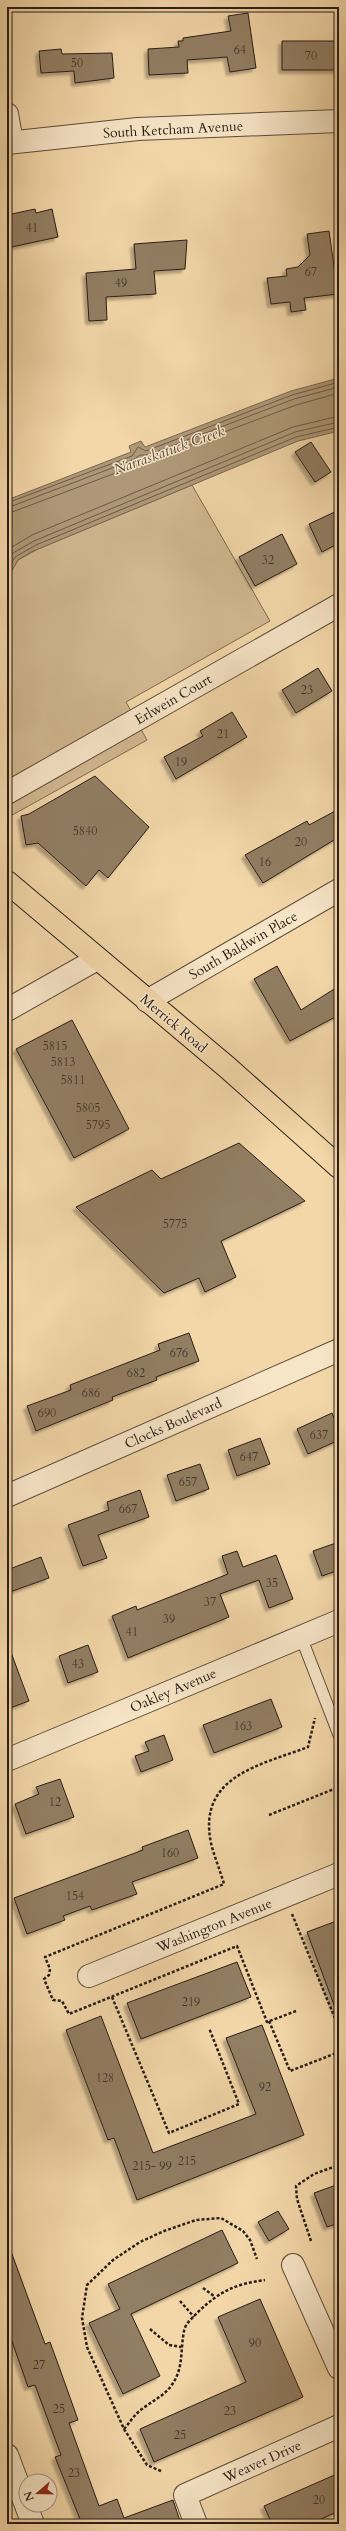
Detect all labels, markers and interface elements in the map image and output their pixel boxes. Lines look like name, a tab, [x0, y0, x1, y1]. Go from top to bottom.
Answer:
house number: 64	[234, 42, 246, 58]
house number: 70	[305, 48, 317, 64]
house number: 50	[71, 55, 83, 71]
street label: South Ketcham Avenue	[102, 116, 244, 143]
house number: 41	[26, 220, 38, 236]
house number: 67	[305, 264, 317, 280]
house number: 49	[115, 275, 127, 291]
water label: Narraskatuck Creek	[111, 420, 228, 479]
house number: 32	[262, 552, 274, 568]
street label: Erlwein Court	[131, 669, 216, 729]
house number: 23	[301, 682, 313, 698]
house number: 21	[217, 726, 229, 742]
house number: 19	[175, 754, 187, 770]
house number: 5840	[73, 823, 97, 839]
house number: 20	[295, 834, 307, 850]
house number: 16	[259, 854, 271, 870]
street label: South Baldwin Place	[186, 907, 301, 984]
street label: Merrick Road	[136, 990, 212, 1057]
house number: 5815	[43, 1038, 67, 1054]
house number: 5813	[51, 1054, 75, 1070]
house number: 5811	[61, 1072, 85, 1088]
house number: 5805	[76, 1100, 100, 1116]
house number: 5795	[86, 1117, 110, 1133]
house number: 5775	[163, 1216, 187, 1232]
house number: 676	[170, 1345, 188, 1361]
house number: 682	[127, 1365, 145, 1381]
house number: 686	[82, 1385, 100, 1401]
street label: Clocks Boulevard	[122, 1393, 225, 1453]
house number: 690	[38, 1405, 56, 1421]
house number: 637	[310, 1427, 328, 1443]
house number: 647	[240, 1449, 258, 1465]
house number: 657	[179, 1474, 197, 1490]
house number: 667	[119, 1501, 137, 1517]
house number: 35	[266, 1575, 278, 1591]
house number: 37	[204, 1594, 216, 1610]
house number: 39	[163, 1611, 175, 1627]
house number: 41	[126, 1624, 138, 1640]
house number: 43	[72, 1656, 84, 1672]
street label: Oakley Avenue	[127, 1664, 219, 1717]
house number: 163	[234, 1718, 252, 1734]
house number: 12	[49, 1794, 61, 1810]
house number: 160	[161, 1845, 179, 1861]
house number: 154	[66, 1888, 84, 1904]
street label: Washington Avenue	[153, 1894, 275, 1958]
house number: 219	[182, 1994, 200, 2010]
house number: 128	[96, 2070, 114, 2086]
house number: 92	[259, 2079, 271, 2095]
house number: 215	[178, 2153, 196, 2169]
house number: 215- 99	[132, 2158, 172, 2174]
house number: 90	[249, 2335, 261, 2351]
house number: 27	[33, 2357, 45, 2373]
house number: 25	[53, 2401, 65, 2417]
house number: 23	[224, 2403, 236, 2419]
house number: 25	[174, 2427, 186, 2443]
street label: Weaver Drive	[219, 2436, 304, 2488]
house number: 23	[68, 2465, 80, 2481]
north arrow	[18, 2473, 58, 2513]
text: N	[20, 2489, 38, 2503]
house number: 20	[313, 2492, 325, 2508]

